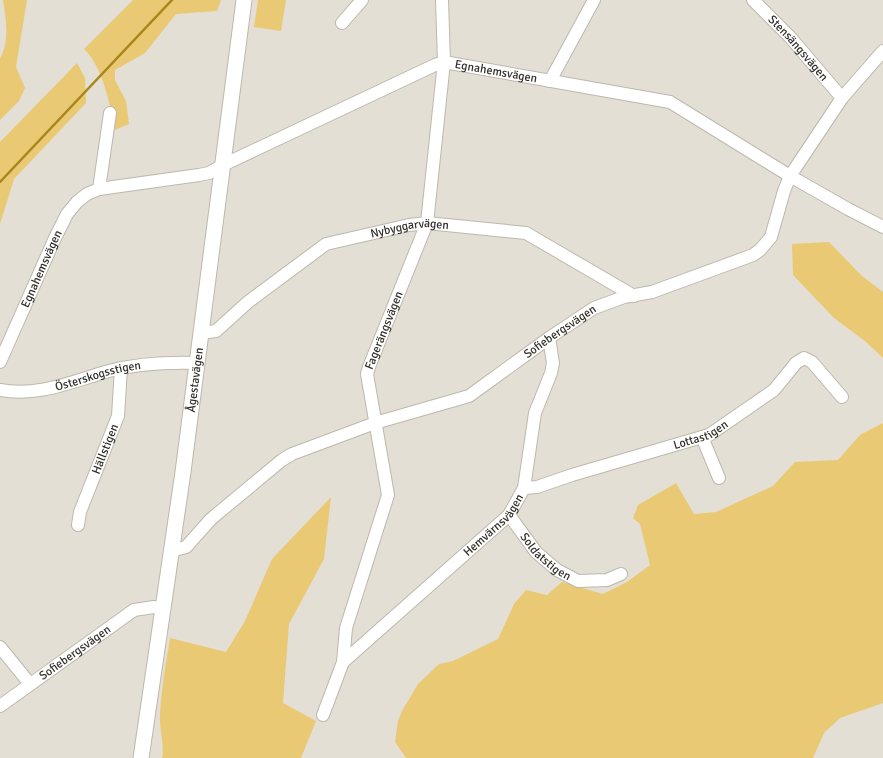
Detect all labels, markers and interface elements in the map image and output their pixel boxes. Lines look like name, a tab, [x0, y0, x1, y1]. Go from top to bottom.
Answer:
street label: Stensängsvägen	[765, 12, 831, 84]
street label: Egnahemsvägen	[454, 57, 538, 86]
street label: Nybyggarvägen	[369, 216, 450, 242]
street label: Egnahemsvägen	[18, 228, 66, 310]
street label: Fagerängsvägen	[362, 289, 407, 372]
street label: Sofiebergsvägen	[521, 302, 599, 362]
street label: Ågestavägen	[184, 347, 207, 413]
street label: Österskogsstigen	[54, 358, 142, 395]
street label: Lottastigen	[672, 417, 731, 453]
street label: Hällstigen	[89, 422, 122, 476]
street label: Hemvärnsvägen	[461, 491, 527, 560]
street label: Soldatstigen	[516, 530, 573, 584]
street label: Sofiebergsvägen	[36, 622, 114, 684]

